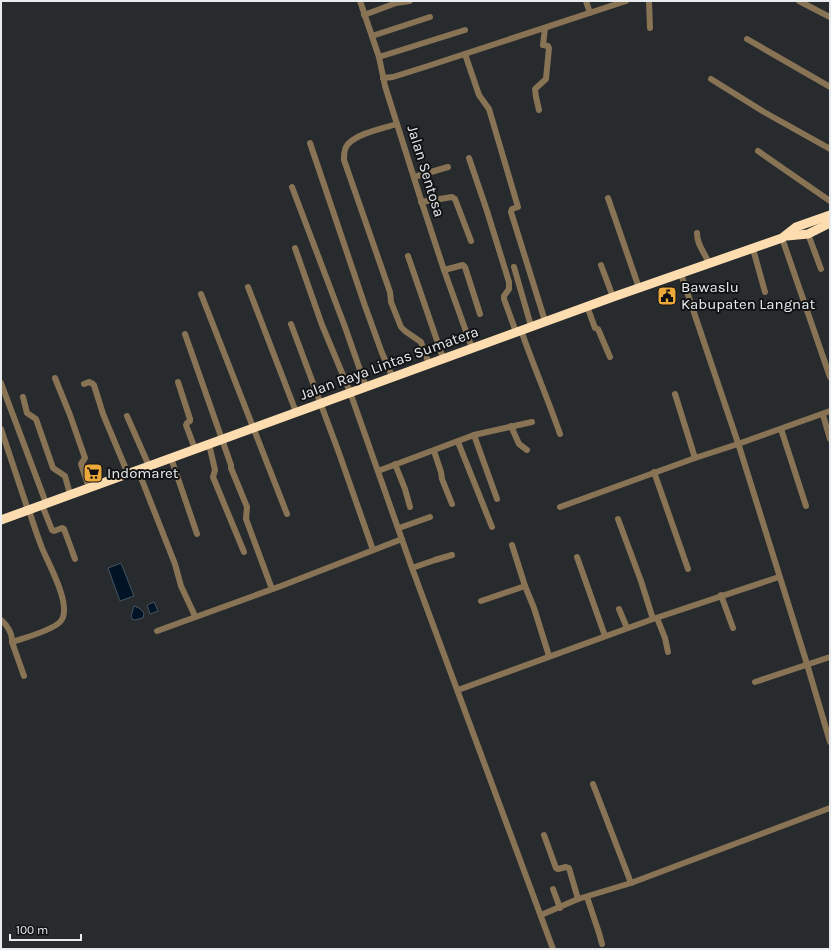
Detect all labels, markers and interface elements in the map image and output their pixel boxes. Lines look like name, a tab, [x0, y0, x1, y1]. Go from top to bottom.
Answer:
street label: Jalan Sentosa	[403, 123, 449, 219]
place label: Bawaslu Kabupaten Langnat	[681, 278, 815, 313]
public building icon: Bawaslu Kabupaten Langnat	[656, 285, 678, 307]
street label: Jalan Raya Lintas Sumatera	[297, 322, 481, 404]
supermarket icon: Indomaret	[82, 462, 104, 484]
place label: Indomaret	[107, 464, 179, 482]
scale bar	[10, 916, 81, 942]
text: 100 m	[16, 923, 48, 937]

